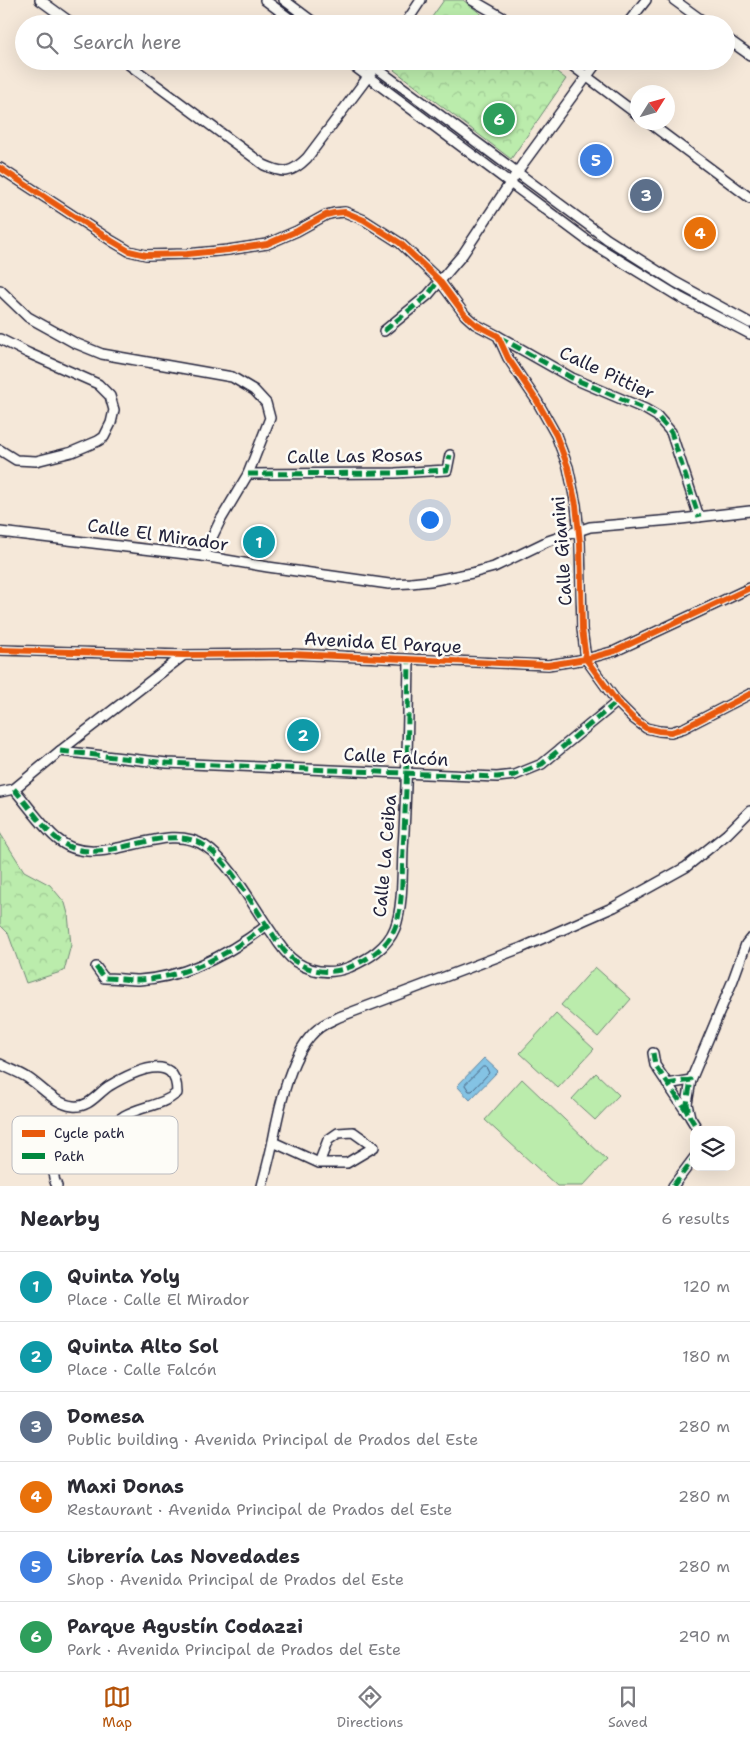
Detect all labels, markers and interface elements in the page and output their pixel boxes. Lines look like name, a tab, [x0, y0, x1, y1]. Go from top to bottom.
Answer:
search box	[15, 15, 735, 70]
icon: search	[33, 29, 61, 57]
text: Search here	[73, 30, 182, 55]
north arrow	[630, 85, 675, 130]
pin: 6	[483, 100, 515, 138]
pin: 5	[580, 141, 612, 179]
pin: 3	[630, 176, 662, 214]
pin: 4	[684, 214, 716, 252]
street label: Calle Pittier	[556, 341, 658, 405]
street label: Calle Las Rosas	[287, 443, 423, 469]
street label: Calle Gianini	[546, 495, 578, 607]
your location	[417, 507, 443, 533]
street label: Calle El Mirador	[86, 513, 230, 557]
pin: 1	[243, 523, 275, 561]
street label: Avenida El Parque	[303, 627, 463, 659]
pin: 2	[287, 716, 319, 754]
street label: Calle Falcón	[343, 742, 449, 772]
street label: Calle La Ceiba	[368, 794, 402, 918]
legend	[12, 1116, 178, 1174]
text: Cycle path	[54, 1124, 125, 1142]
map controls	[690, 1126, 735, 1171]
button: layers	[690, 1126, 735, 1171]
text: Path	[54, 1147, 85, 1165]
text: Nearby	[20, 1205, 100, 1233]
text: 6 results	[661, 1208, 730, 1229]
text: Quinta Yoly	[67, 1264, 180, 1289]
text: 1	[32, 1276, 40, 1297]
text: 120 m	[683, 1276, 730, 1297]
text: Place · Calle El Mirador	[67, 1289, 250, 1310]
text: Quinta Alto Sol	[67, 1334, 218, 1359]
text: 2	[30, 1346, 42, 1367]
text: 180 m	[682, 1346, 730, 1367]
text: Place · Calle Falcón	[67, 1359, 217, 1380]
text: Domesa	[67, 1404, 144, 1429]
text: 3	[30, 1416, 42, 1437]
text: 280 m	[678, 1416, 730, 1437]
text: Public building · Avenida Principal de Prados del Este	[67, 1429, 478, 1450]
text: Maxi Donas	[67, 1474, 184, 1499]
text: 4	[30, 1486, 42, 1507]
text: 280 m	[678, 1486, 730, 1507]
text: Restaurant · Avenida Principal de Prados del Este	[67, 1499, 452, 1520]
text: Librería Las Novedades	[67, 1544, 300, 1569]
text: 5	[31, 1556, 41, 1577]
text: 280 m	[678, 1556, 730, 1577]
text: Shop · Avenida Principal de Prados del Este	[67, 1569, 404, 1590]
text: Parque Agustín Codazzi	[67, 1614, 303, 1639]
text: 6	[30, 1626, 42, 1647]
text: 290 m	[678, 1626, 730, 1647]
text: Park · Avenida Principal de Prados del Este	[67, 1639, 401, 1660]
tab: Map	[102, 1683, 132, 1731]
tab: Directions	[337, 1683, 404, 1731]
tab: Saved	[608, 1683, 648, 1731]

